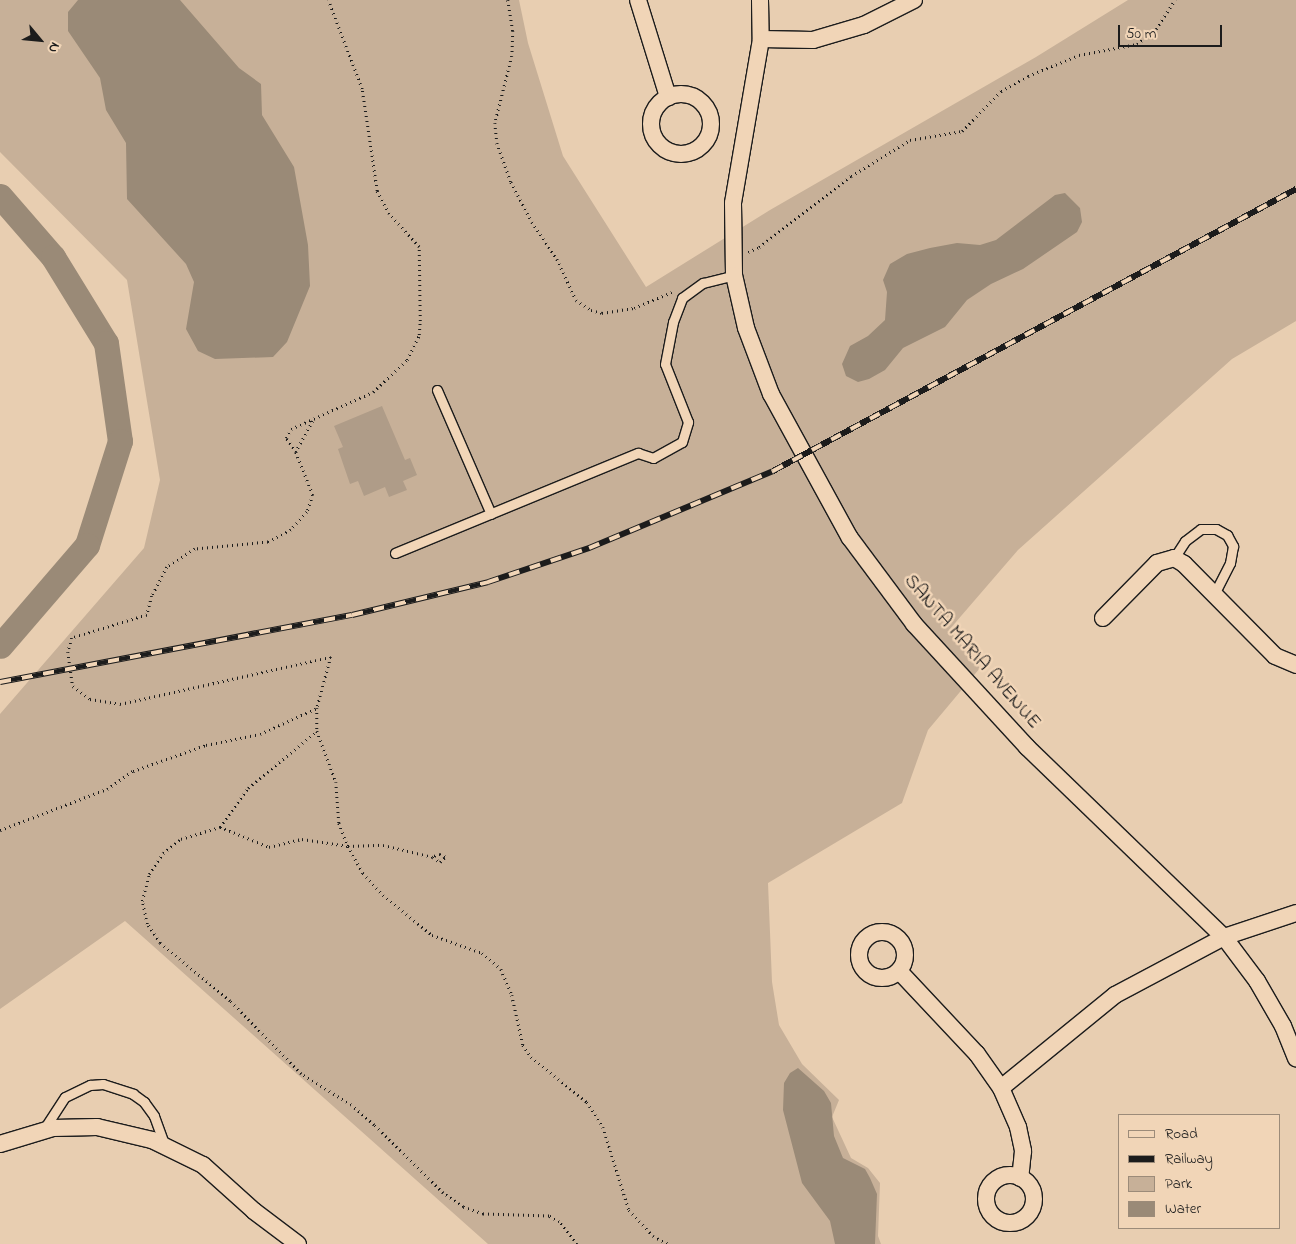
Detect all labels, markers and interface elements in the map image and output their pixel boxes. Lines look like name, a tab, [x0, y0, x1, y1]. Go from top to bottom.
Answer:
north arrow	[15, 15, 65, 65]
scale bar	[1121, 15, 1225, 47]
text: 50 m	[1126, 23, 1156, 45]
text: N	[42, 38, 65, 56]
street label: SANTA MARIA AVENUE	[898, 570, 1046, 734]
legend	[1118, 1114, 1281, 1229]
text: Road	[1165, 1123, 1198, 1145]
text: Railway	[1165, 1148, 1213, 1170]
text: Park	[1165, 1173, 1192, 1195]
text: Water	[1165, 1198, 1201, 1220]

